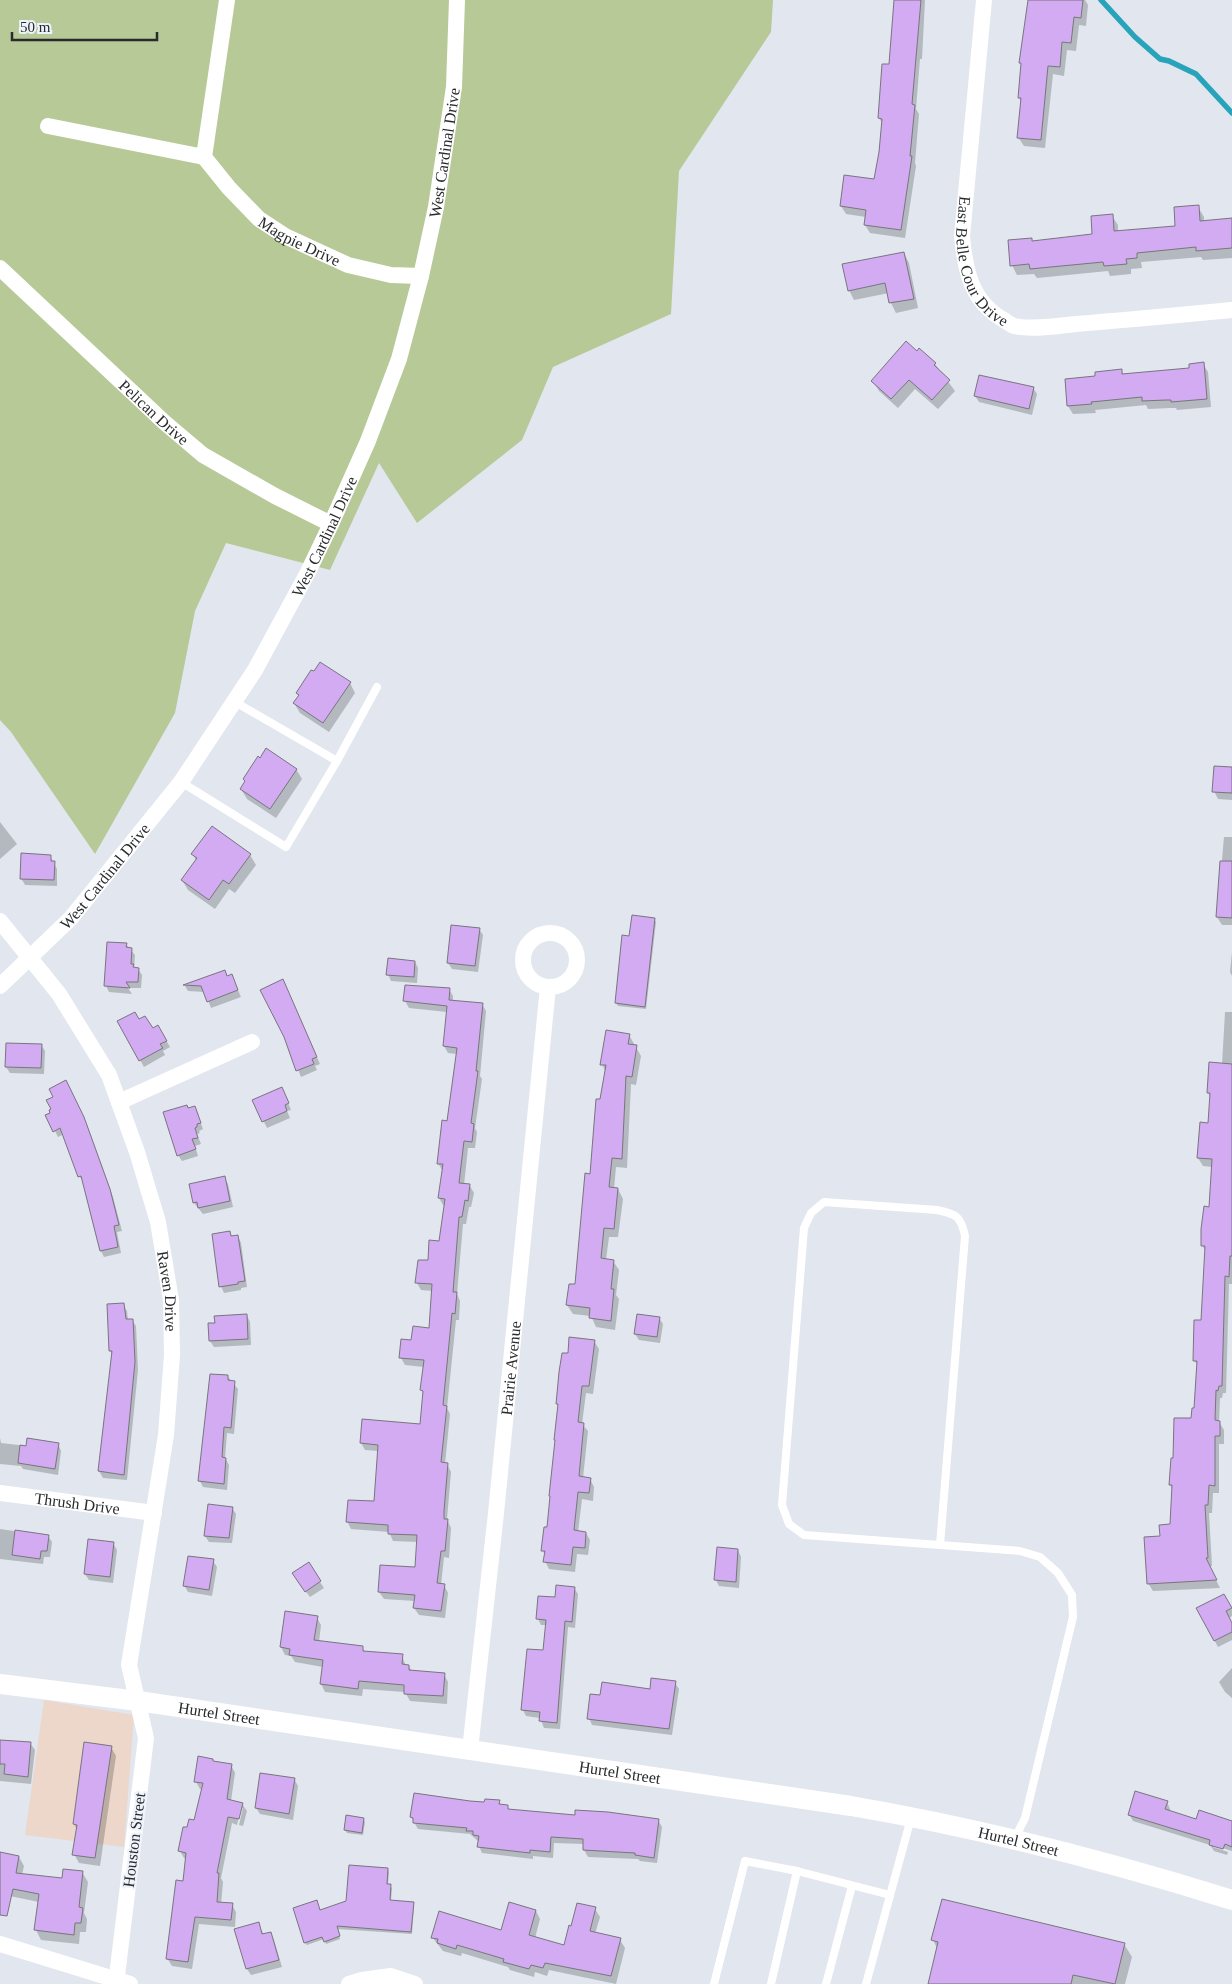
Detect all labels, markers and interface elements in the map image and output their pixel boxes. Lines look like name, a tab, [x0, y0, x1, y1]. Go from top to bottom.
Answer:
scale bar	[12, 10, 158, 42]
text: 50 m	[20, 19, 51, 35]
street label: West Cardinal Drive	[425, 87, 462, 219]
street label: East Belle Cour Drive	[953, 195, 1011, 329]
street label: Magpie Drive	[256, 213, 343, 269]
street label: Pelican Drive	[116, 376, 192, 448]
street label: West Cardinal Drive	[288, 474, 360, 599]
street label: West Cardinal Drive	[57, 820, 153, 932]
street label: Raven Drive	[154, 1249, 180, 1332]
street label: Prairie Avenue	[497, 1320, 523, 1416]
street label: Thrush Drive	[34, 1489, 121, 1517]
street label: Hurtel Street	[177, 1699, 262, 1727]
street label: Hurtel Street	[578, 1758, 662, 1786]
street label: Houston Street	[120, 1791, 148, 1888]
street label: Hurtel Street	[977, 1823, 1061, 1859]

